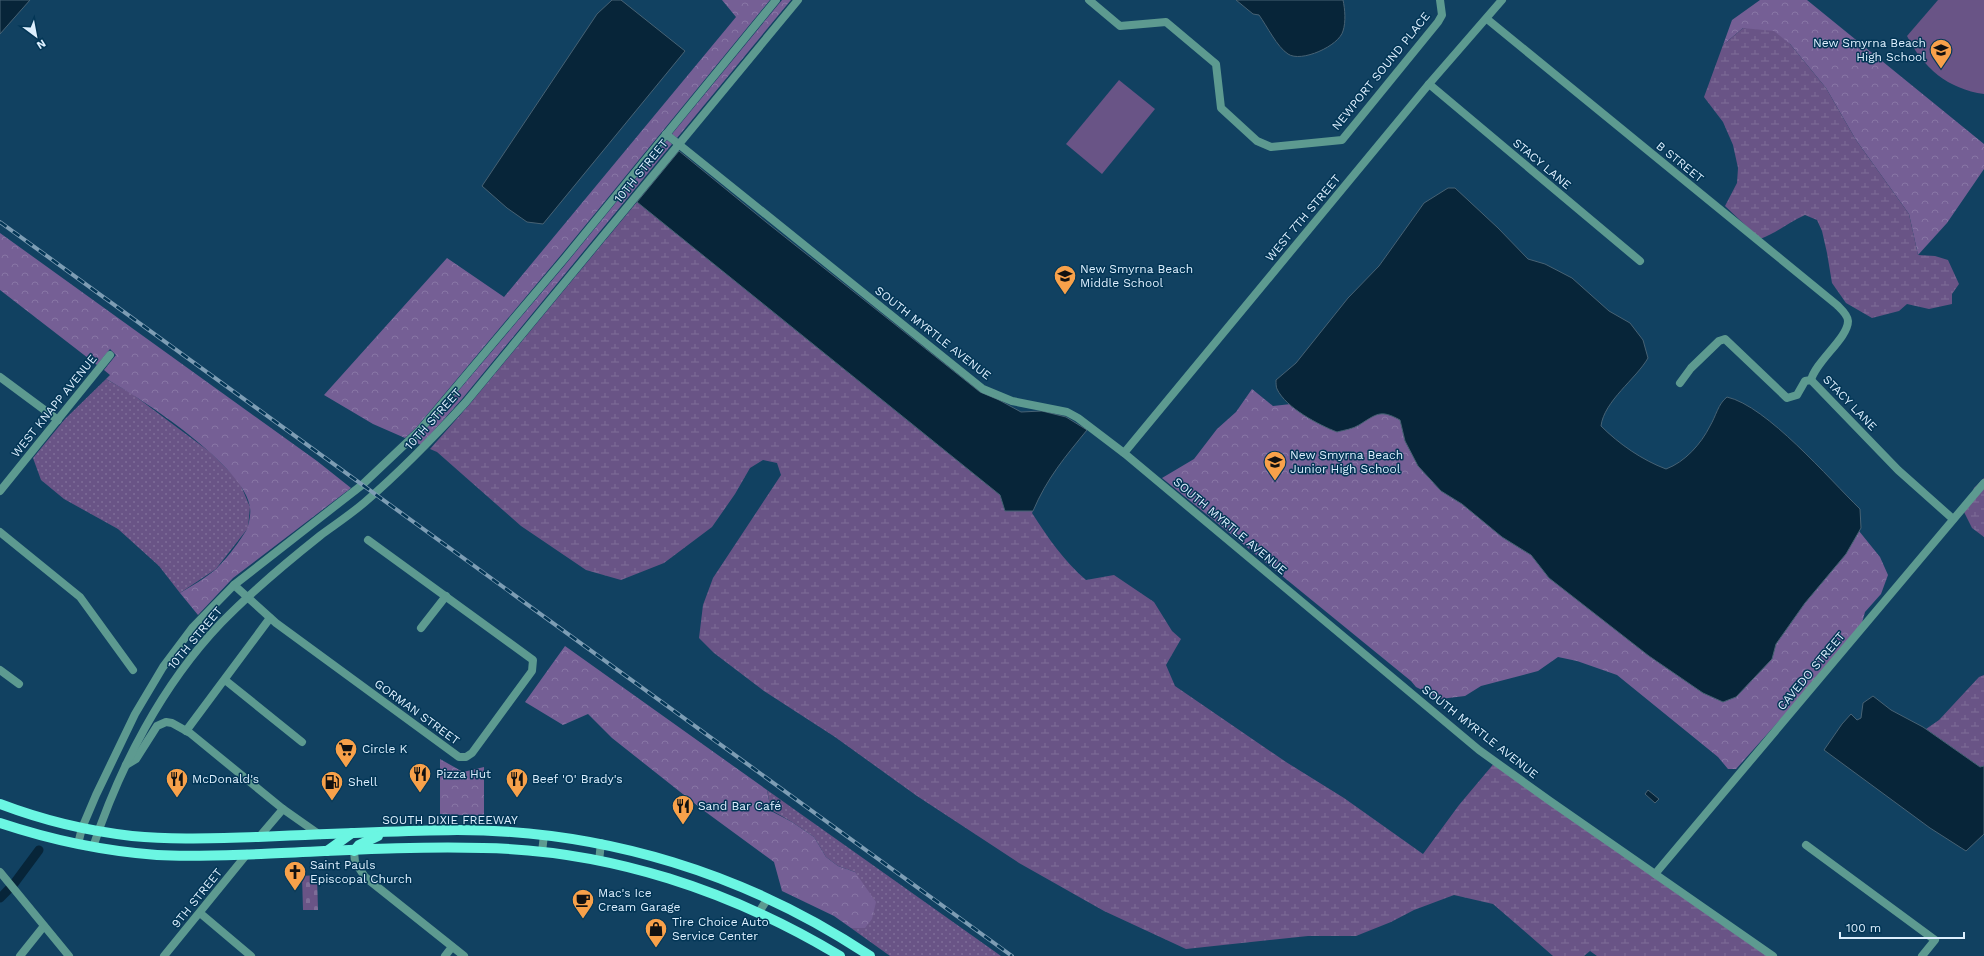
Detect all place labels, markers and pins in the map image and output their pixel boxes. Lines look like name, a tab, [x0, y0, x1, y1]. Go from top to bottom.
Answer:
place label: New Smyrna Beach High School	[1813, 36, 1926, 64]
school or university icon: New Smyrna Beach High School	[1928, 37, 1954, 70]
place label: New Smyrna Beach Middle School	[1080, 262, 1193, 290]
school or university icon: New Smyrna Beach Middle School	[1052, 263, 1078, 296]
place label: New Smyrna Beach Junior High School	[1290, 448, 1403, 476]
school or university icon: New Smyrna Beach Junior High School	[1262, 449, 1288, 482]
supermarket icon: Circle K	[333, 736, 359, 769]
place label: Circle K	[362, 742, 408, 756]
restaurant icon: Pizza Hut	[407, 761, 433, 794]
restaurant icon: McDonald's	[164, 766, 190, 799]
restaurant icon: Beef 'O' Brady's	[504, 766, 530, 799]
place label: Pizza Hut	[436, 767, 491, 781]
fuel station icon: Shell	[319, 769, 345, 802]
place label: McDonald's	[192, 772, 259, 786]
place label: Beef 'O' Brady's	[532, 772, 623, 786]
place label: Shell	[348, 775, 378, 789]
restaurant icon: Sand Bar Café	[670, 793, 696, 826]
place label: Sand Bar Café	[698, 799, 781, 813]
place label: Saint Pauls Episcopal Church	[310, 858, 412, 886]
church icon: Saint Pauls Episcopal Church	[282, 859, 308, 892]
place label: Mac's Ice Cream Garage	[598, 886, 681, 914]
cafe icon: Mac's Ice Cream Garage	[570, 887, 596, 920]
place label: Tire Choice Auto Service Center	[672, 915, 769, 943]
shop icon: Tire Choice Auto Service Center	[643, 916, 669, 949]

